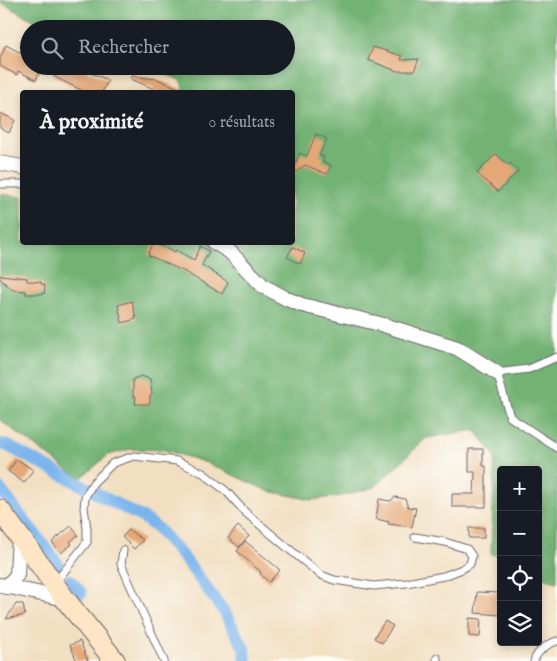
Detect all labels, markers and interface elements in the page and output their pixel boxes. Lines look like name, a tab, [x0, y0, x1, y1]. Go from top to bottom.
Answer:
search box	[20, 20, 295, 75]
icon: search	[38, 34, 66, 62]
text: Rechercher	[78, 36, 169, 60]
text: À proximité	[40, 109, 143, 136]
text: 0 résultats	[209, 113, 275, 133]
map controls	[497, 466, 542, 646]
button: +	[497, 466, 542, 511]
button: −	[497, 511, 542, 556]
button: locate	[497, 556, 542, 601]
button: layers	[497, 601, 542, 646]

